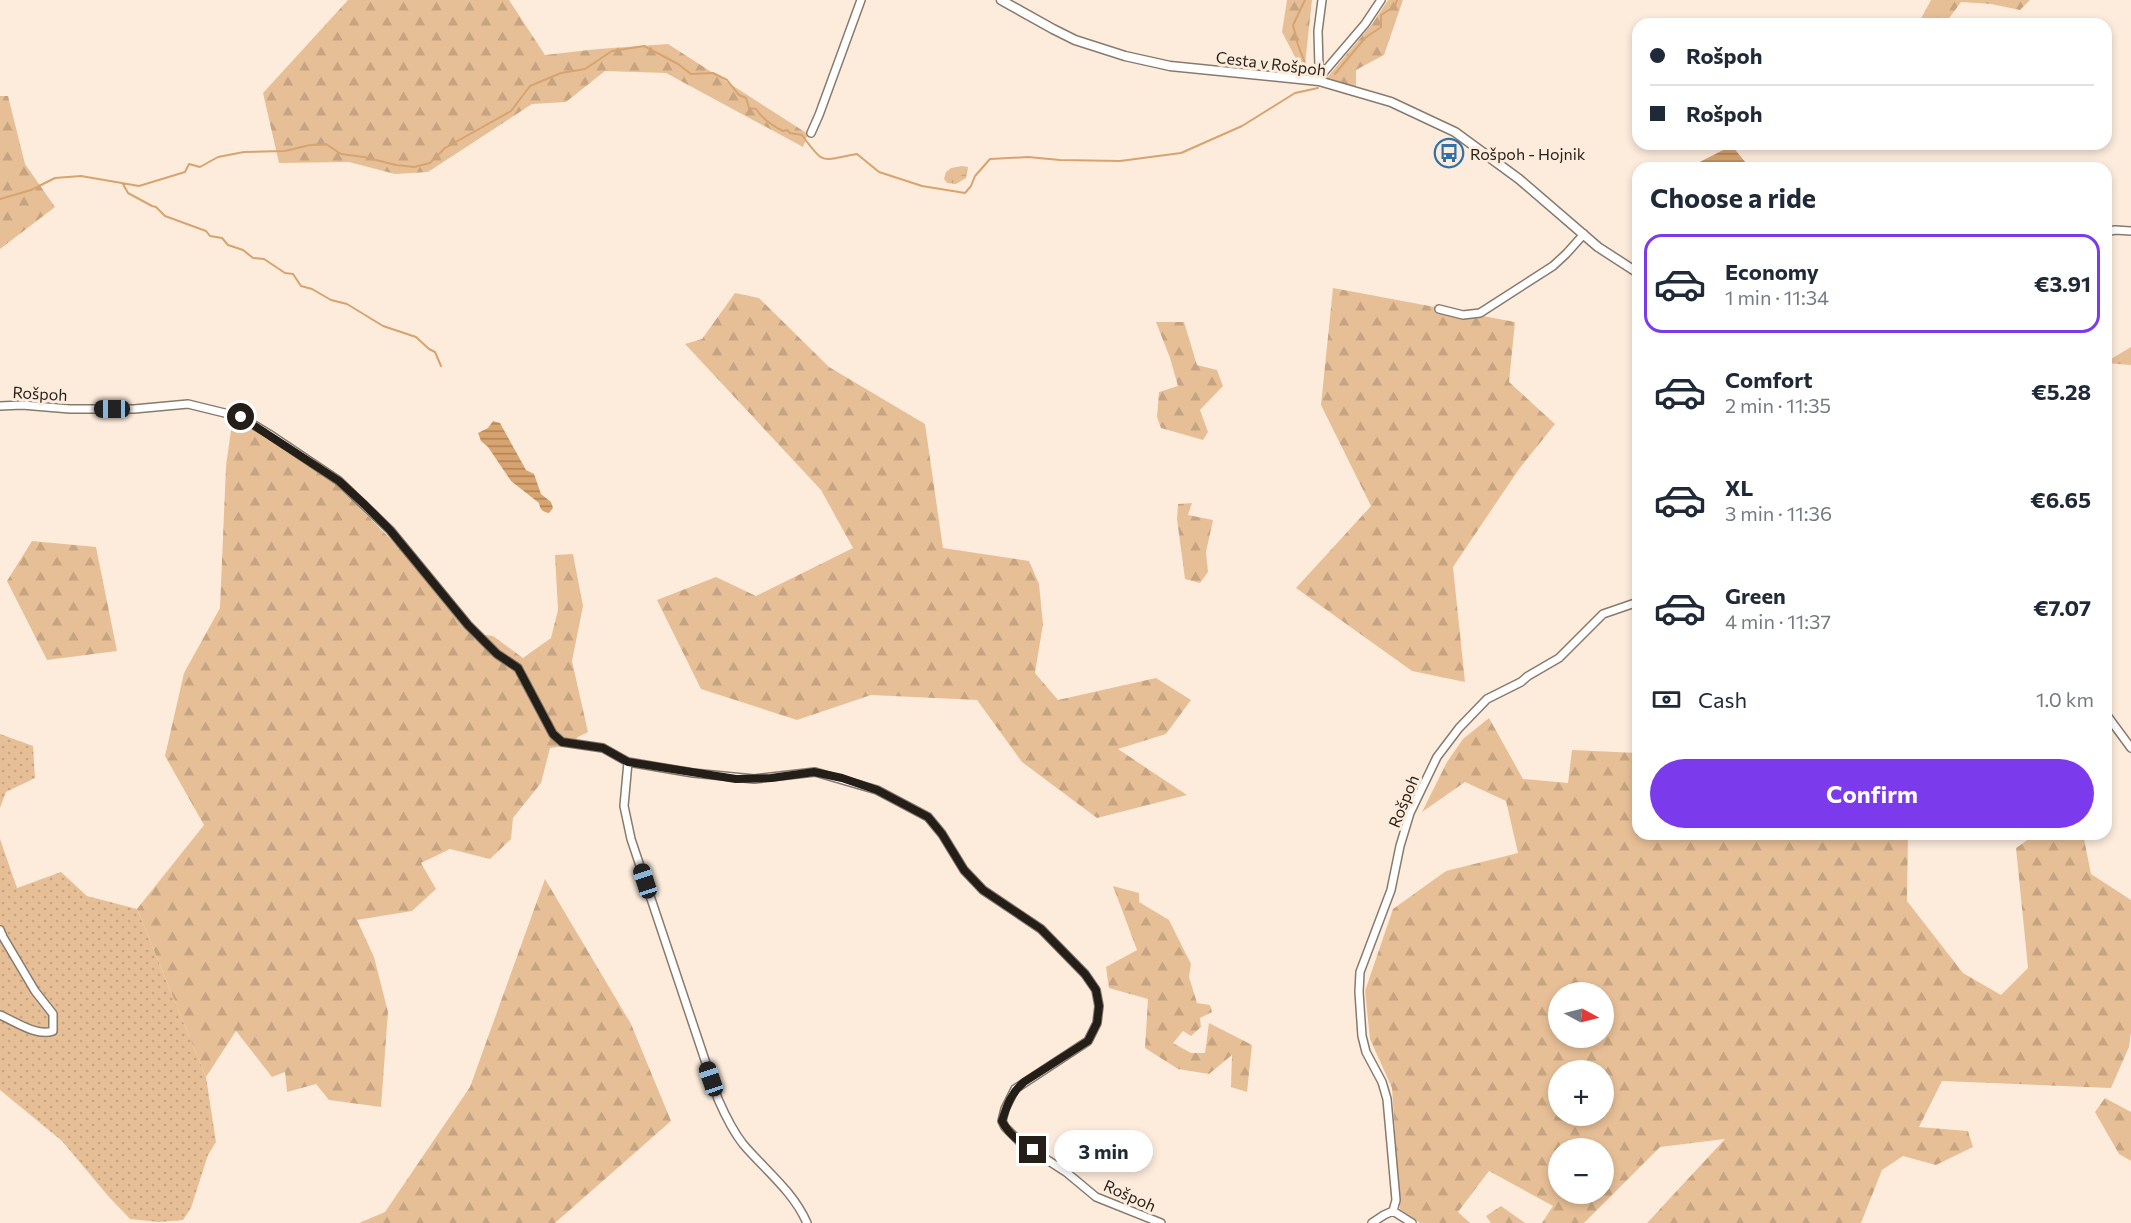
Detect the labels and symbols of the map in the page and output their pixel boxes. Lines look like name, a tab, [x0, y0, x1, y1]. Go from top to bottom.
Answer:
street label: Cesta v Rošpoh	[1215, 47, 1327, 79]
bus stop icon: Rošpoh - Hojnik	[1433, 137, 1465, 169]
place label: Rošpoh - Hojnik	[1470, 144, 1586, 163]
street label: Rošpoh	[12, 382, 68, 404]
car	[94, 400, 130, 418]
route start	[227, 403, 254, 430]
street label: Rošpoh	[1384, 772, 1422, 830]
car	[631, 861, 659, 901]
north arrow	[1548, 982, 1614, 1048]
car	[697, 1059, 725, 1099]
callout: 3 min	[1054, 1129, 1153, 1171]
route end	[1019, 1136, 1046, 1163]
street label: Rošpoh	[1101, 1175, 1159, 1215]

